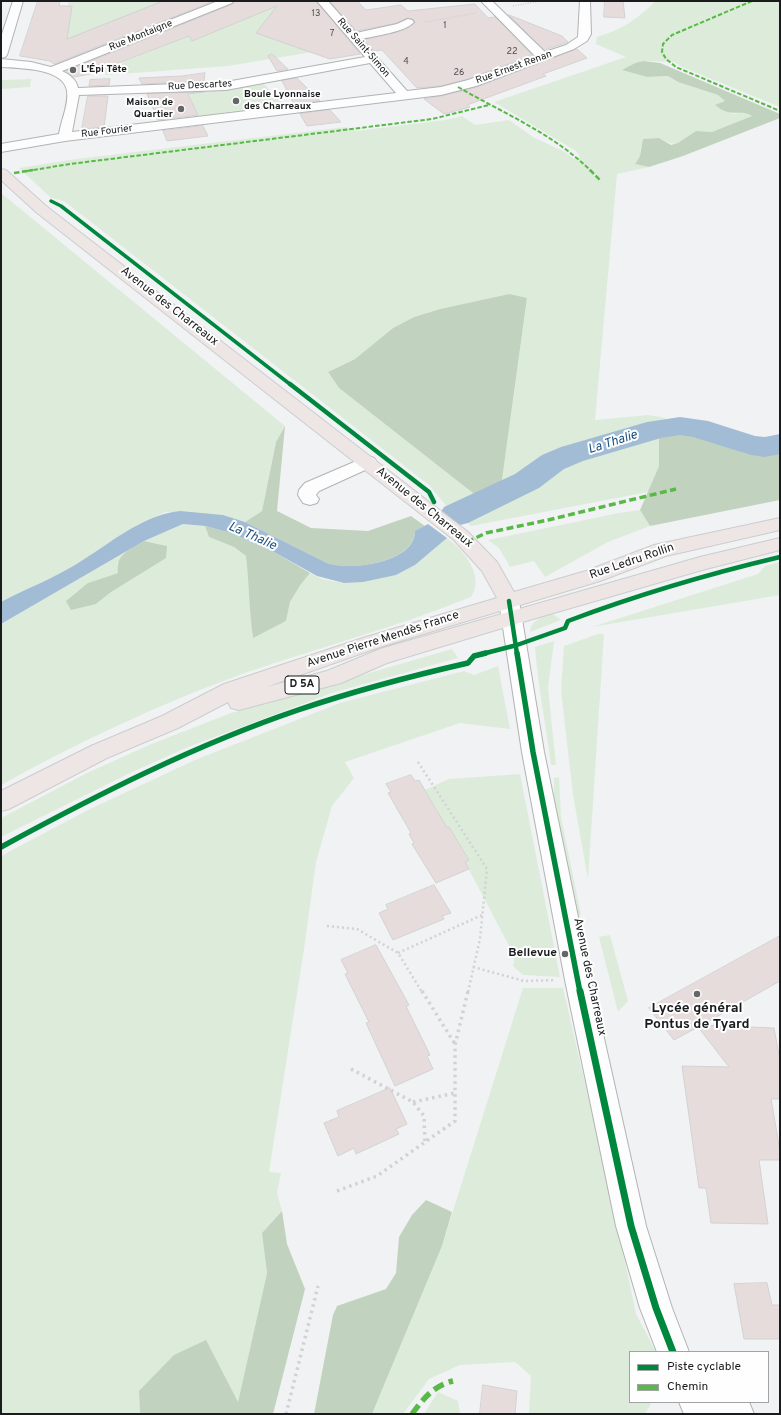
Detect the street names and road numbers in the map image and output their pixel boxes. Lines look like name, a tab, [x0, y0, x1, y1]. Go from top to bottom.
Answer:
street label: Rue Saint-Simon	[334, 16, 392, 80]
street label: Rue Montaigne	[108, 18, 174, 54]
street label: Rue Ernest Renan	[474, 49, 554, 87]
street label: Rue Descartes	[168, 78, 232, 94]
street label: Rue Fourier	[81, 123, 133, 141]
street label: Avenue des Charreaux	[117, 264, 221, 350]
street label: Avenue des Charreaux	[373, 465, 475, 551]
street label: Rue Ledru Rollin	[588, 541, 676, 583]
street label: Avenue Pierre Mendès France	[305, 609, 461, 671]
road number: D 5A	[285, 676, 319, 694]
street label: Avenue des Charreaux	[569, 917, 609, 1037]

